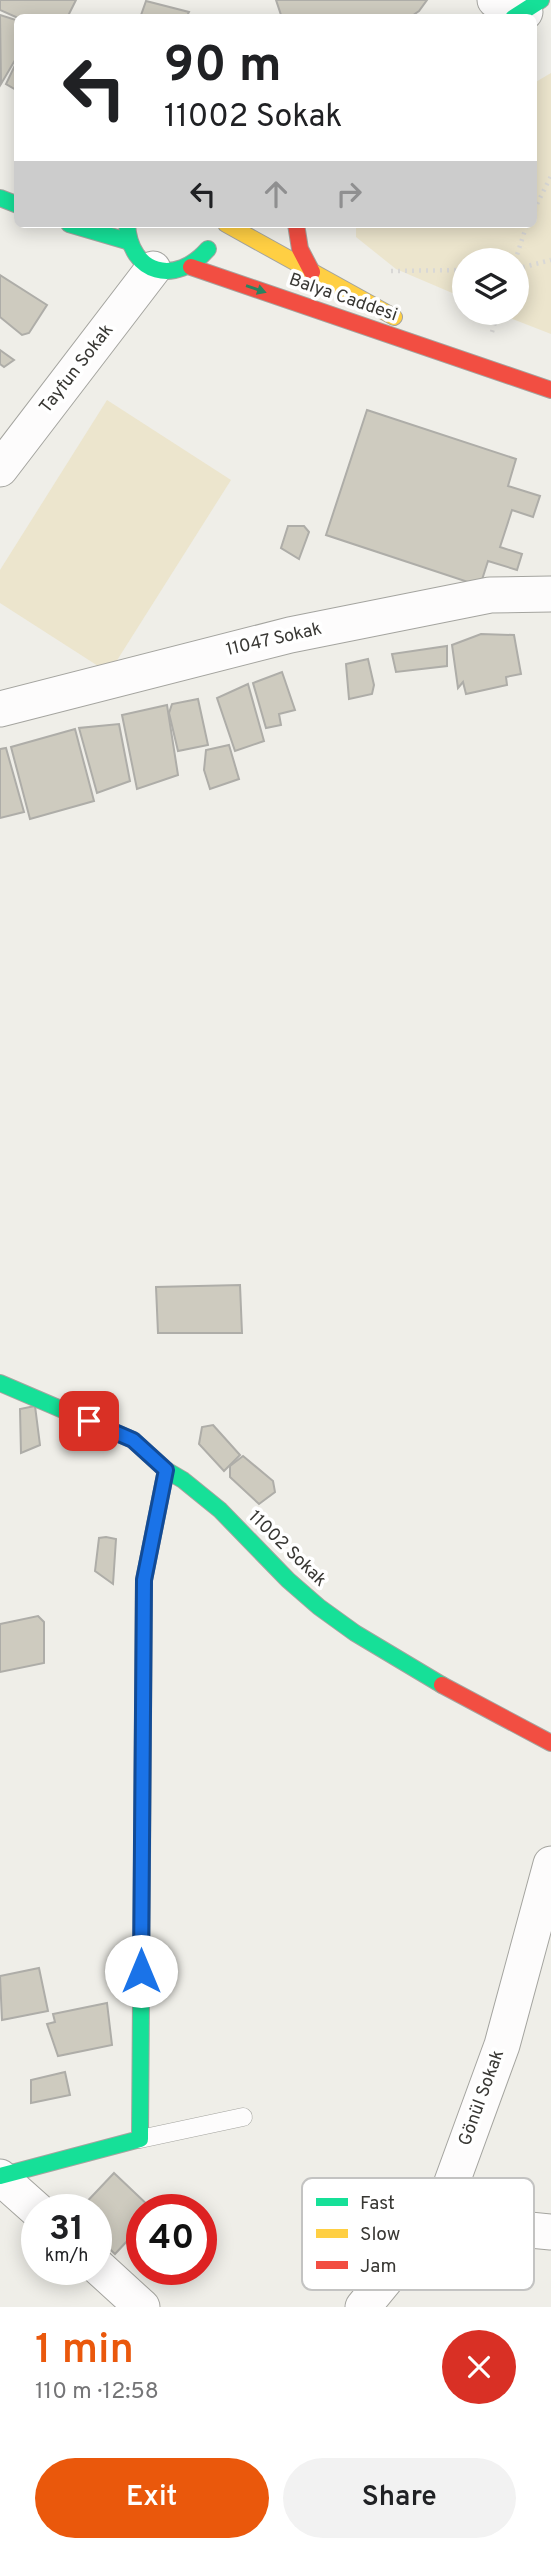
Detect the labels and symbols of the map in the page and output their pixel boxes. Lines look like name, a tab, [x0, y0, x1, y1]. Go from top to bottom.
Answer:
street label: Balya Caddesi	[286, 269, 400, 327]
one-way arrow	[246, 284, 267, 295]
street label: Tayfun Sokak	[35, 320, 119, 418]
street label: 11047 Sokak	[224, 618, 324, 662]
pin	[59, 1391, 119, 1451]
street label: 11002 Sokak	[243, 1506, 331, 1592]
position arrow	[104, 1934, 178, 2008]
street label: Gönül Sokak	[454, 2047, 510, 2149]
legend	[302, 2178, 534, 2290]
text: Fast	[360, 2192, 395, 2216]
speed limit sign: 40	[126, 2194, 217, 2285]
text: Slow	[360, 2223, 400, 2247]
text: Jam	[360, 2255, 397, 2279]

